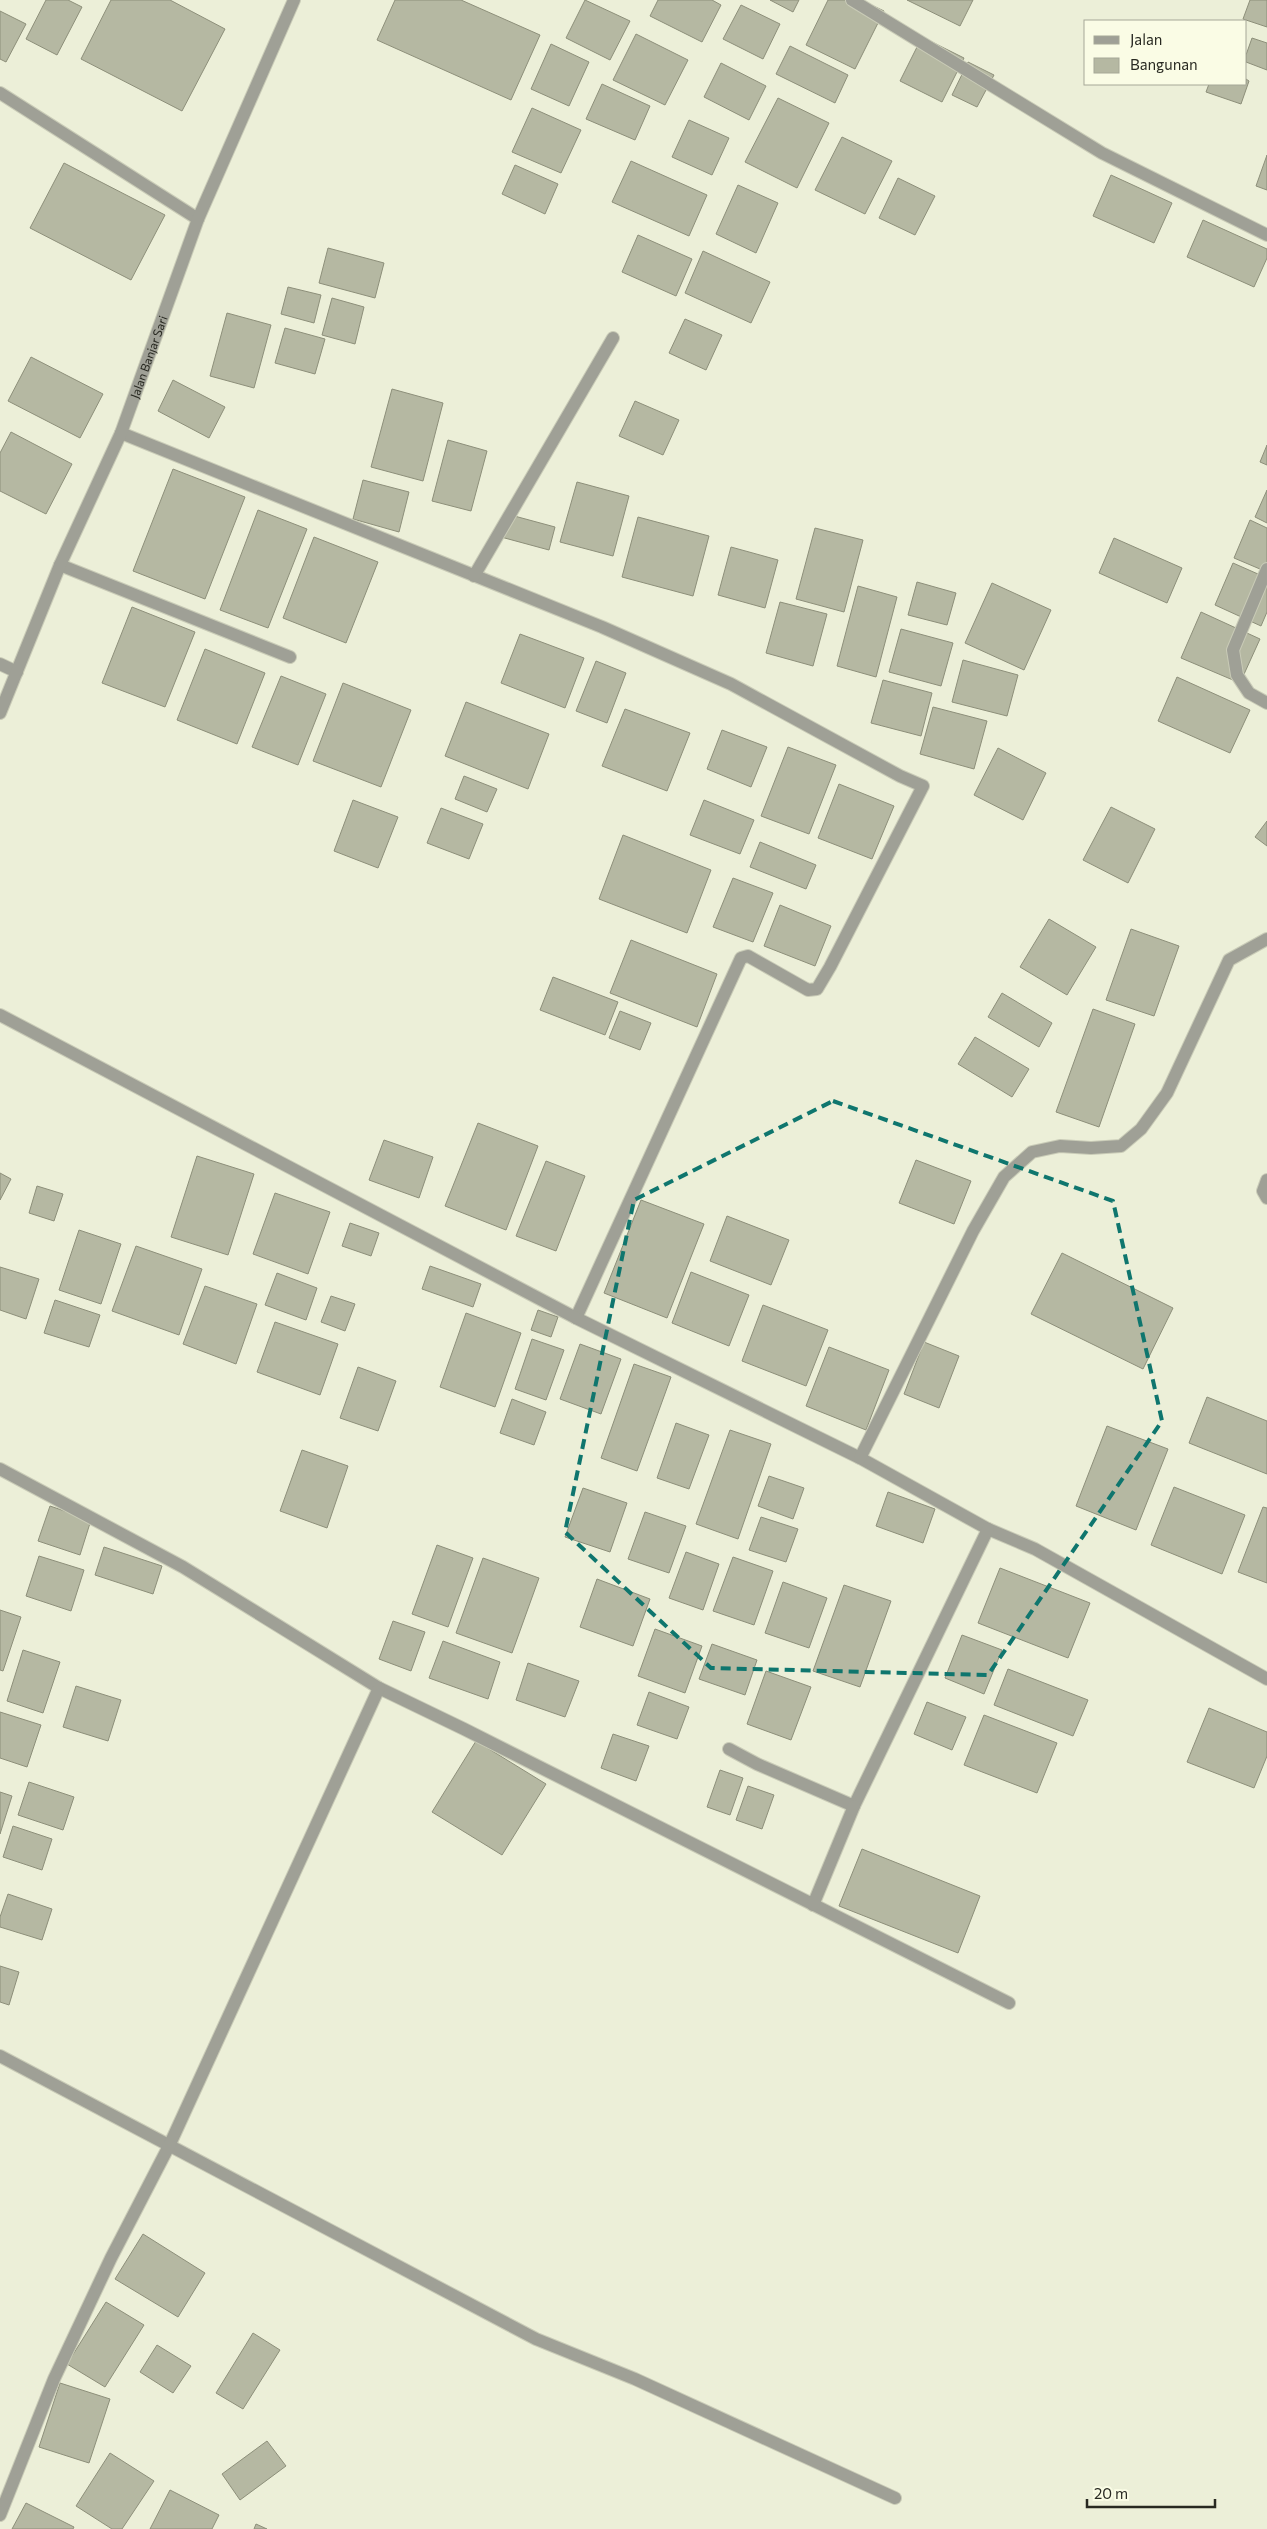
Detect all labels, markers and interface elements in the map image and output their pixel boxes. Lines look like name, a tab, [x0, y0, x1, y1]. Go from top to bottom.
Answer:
legend	[1084, 20, 1247, 85]
text: Jalan	[1130, 30, 1162, 48]
text: Bangunan	[1130, 55, 1198, 73]
street label: Jalan Banjar Sari	[127, 314, 170, 400]
scale bar	[1087, 2476, 1214, 2508]
text: 20 m	[1094, 2484, 1128, 2502]

